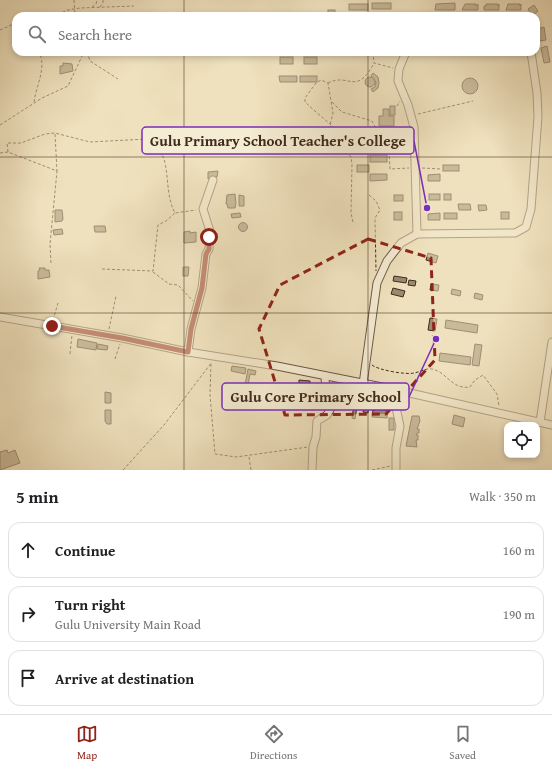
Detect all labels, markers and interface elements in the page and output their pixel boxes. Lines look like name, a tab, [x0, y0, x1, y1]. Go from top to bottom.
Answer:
search box	[12, 12, 540, 56]
icon: search	[26, 23, 48, 45]
text: Search here	[58, 24, 132, 45]
callout: Gulu Primary School Teacher's College	[142, 127, 414, 154]
text: Gulu Primary School Teacher's College	[150, 130, 406, 151]
route start	[200, 228, 218, 246]
route end	[43, 317, 61, 335]
callout: Gulu Core Primary School	[222, 383, 409, 410]
text: Gulu Core Primary School	[231, 386, 402, 407]
map controls	[504, 422, 540, 458]
button: locate	[504, 422, 540, 458]
text: 5 min	[16, 484, 58, 509]
text: Walk · 350 m	[469, 487, 536, 506]
icon: ahead	[17, 539, 39, 561]
text: Continue	[55, 540, 116, 561]
text: 160 m	[503, 541, 535, 560]
text: Turn right	[55, 594, 126, 615]
icon: right	[17, 603, 39, 625]
text: 190 m	[503, 605, 535, 624]
text: Gulu University Main Road	[55, 615, 201, 634]
icon: arrive	[17, 667, 39, 689]
text: Arrive at destination	[55, 668, 194, 689]
tab: Map	[76, 723, 98, 763]
tab: Directions	[250, 723, 297, 763]
tab: Saved	[449, 723, 476, 763]

